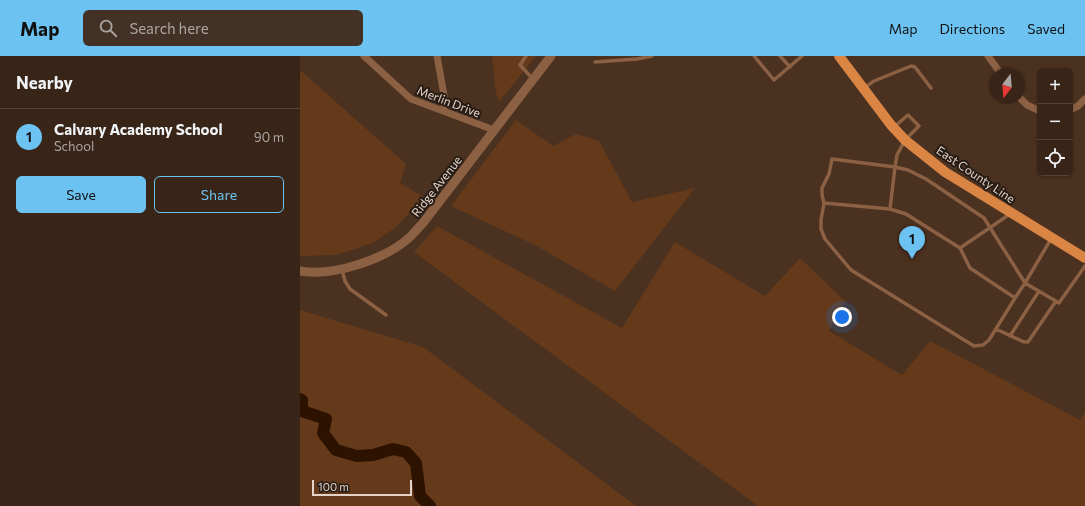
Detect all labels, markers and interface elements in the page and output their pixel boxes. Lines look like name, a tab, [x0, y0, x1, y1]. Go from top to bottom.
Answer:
search box	[83, 10, 363, 46]
text: Map	[20, 17, 59, 40]
icon: search	[97, 17, 119, 39]
text: Search here	[129, 19, 209, 37]
text: Map	[889, 20, 918, 37]
text: Directions	[940, 20, 1005, 37]
text: Saved	[1027, 20, 1065, 37]
north arrow	[989, 68, 1025, 104]
map controls	[1037, 68, 1073, 176]
button: +	[1037, 68, 1073, 104]
text: Nearby	[16, 72, 73, 93]
street label: Merlin Drive	[415, 82, 483, 120]
button: −	[1037, 104, 1073, 140]
text: Calvary Academy School	[54, 120, 223, 138]
text: 1	[26, 129, 32, 145]
text: 90 m	[254, 129, 284, 145]
text: School	[54, 138, 94, 154]
button: locate	[1037, 140, 1073, 176]
street label: East County Line	[934, 143, 1018, 205]
street label: Ridge Avenue	[408, 153, 464, 219]
button: Save	[16, 176, 146, 213]
button: Share	[154, 176, 284, 213]
pin: 1	[899, 226, 925, 259]
your location	[832, 307, 852, 327]
scale bar	[312, 478, 412, 497]
text: 100 m	[318, 480, 349, 493]

